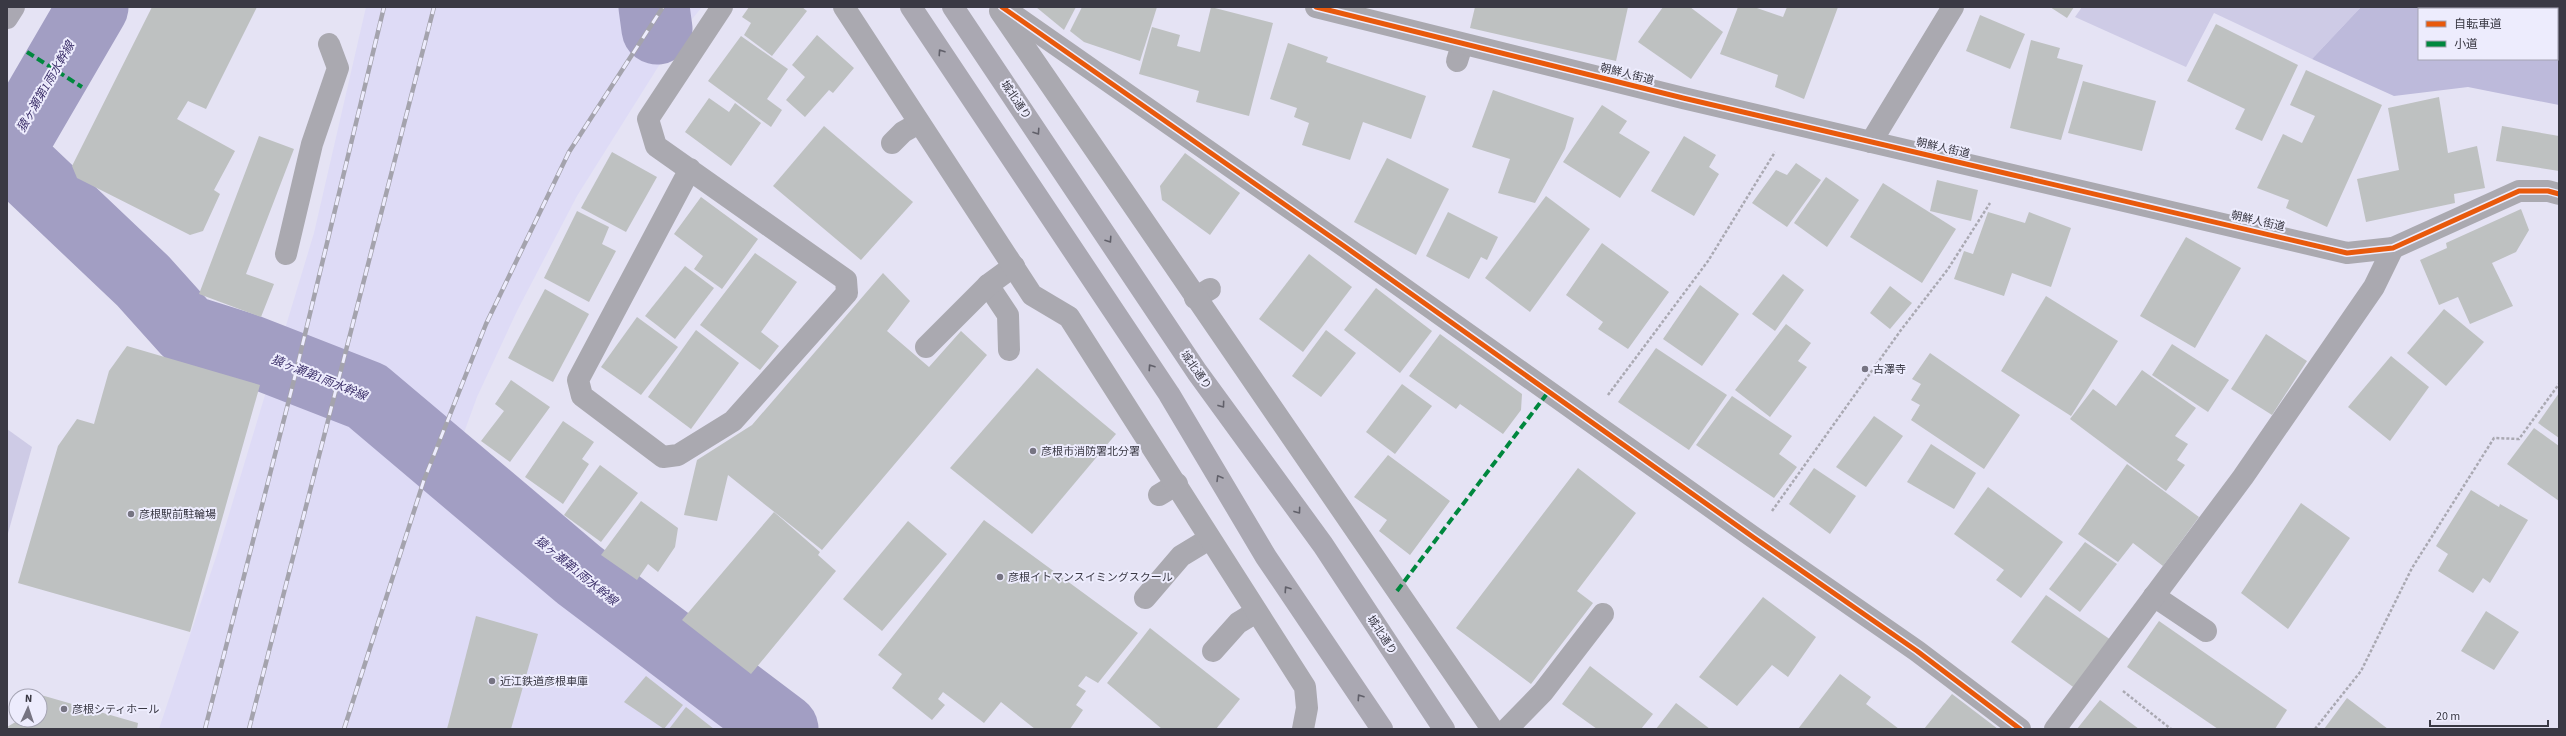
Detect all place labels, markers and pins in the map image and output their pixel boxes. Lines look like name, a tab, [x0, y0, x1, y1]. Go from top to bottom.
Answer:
place label: 古澤寺	[1873, 362, 1906, 377]
marker: 古澤寺	[1860, 364, 1870, 374]
place label: 彦根市消防署北分署	[1041, 444, 1140, 459]
marker: 彦根市消防署北分署	[1028, 446, 1038, 456]
place label: 彦根駅前駐輪場	[139, 507, 216, 522]
marker: 彦根駅前駐輪場	[126, 509, 136, 519]
place label: 彦根イトマンスイミングスクール	[1008, 570, 1173, 585]
marker: 彦根イトマンスイミングスクール	[995, 572, 1005, 582]
place label: 近江鉄道彦根車庫	[500, 674, 588, 689]
marker: 近江鉄道彦根車庫	[487, 676, 497, 686]
place label: 彦根シティホール	[72, 702, 159, 717]
marker: 彦根シティホール	[59, 704, 69, 714]

